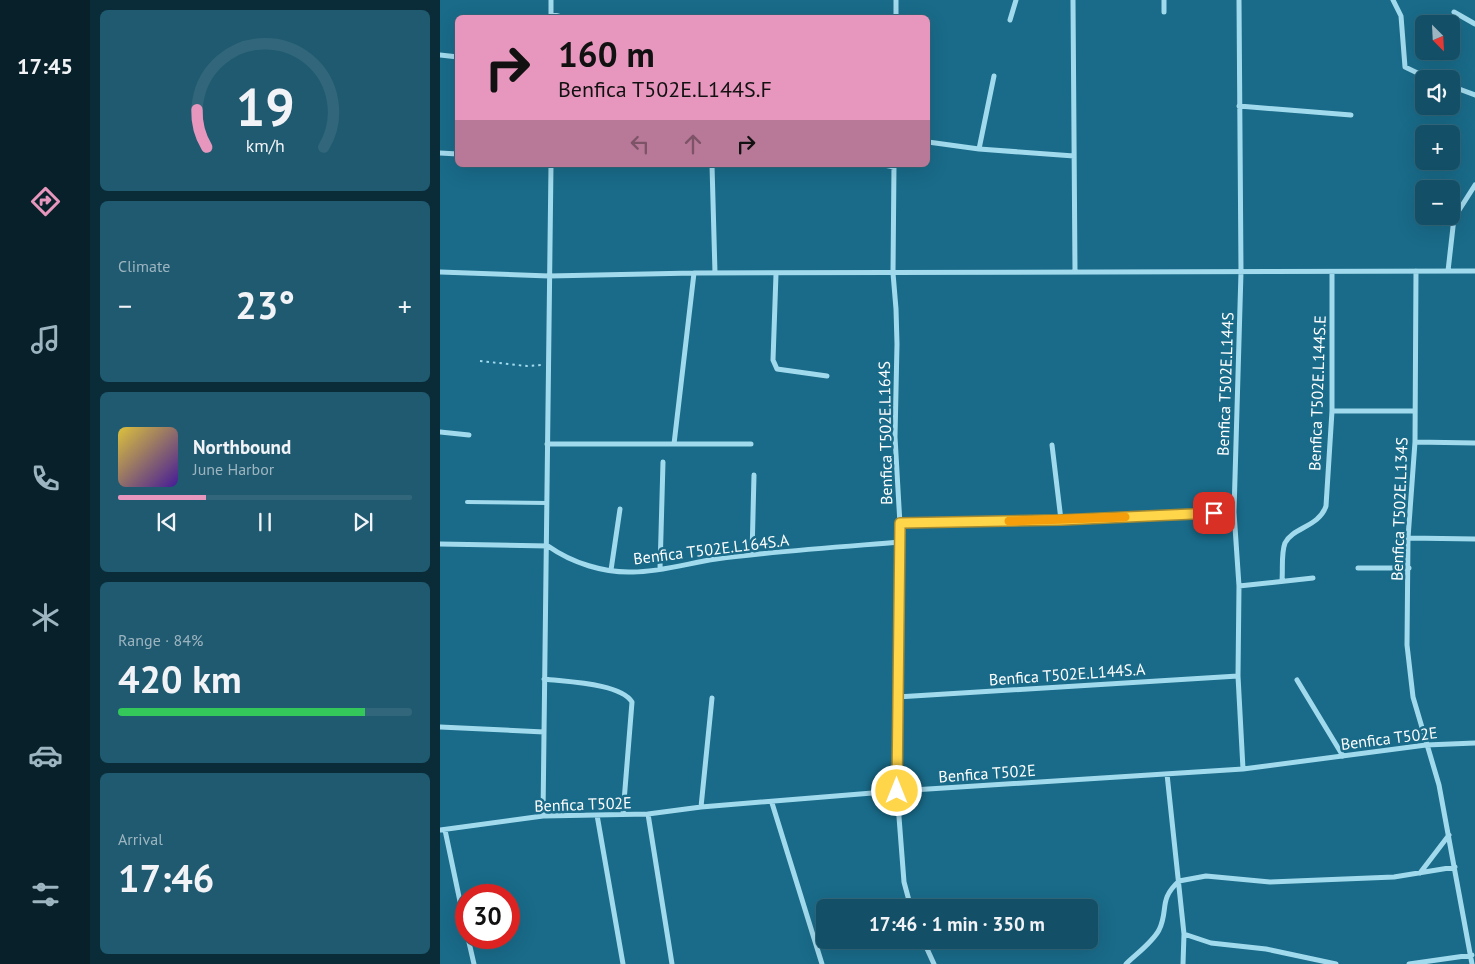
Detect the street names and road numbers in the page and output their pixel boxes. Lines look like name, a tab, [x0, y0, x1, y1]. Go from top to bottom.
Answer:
street label: Benfica T502E.L144S	[1212, 312, 1238, 456]
street label: Benfica T502E.L144S.E	[1304, 315, 1330, 471]
street label: Benfica T502E.L164S	[874, 361, 896, 505]
street label: Benfica T502E.L134S	[1386, 437, 1412, 581]
street label: Benfica T502E.L164S.A	[632, 529, 791, 568]
street label: Benfica T502E.L144S.A	[988, 659, 1146, 689]
street label: Benfica T502E	[1339, 722, 1439, 754]
street label: Benfica T502E	[938, 760, 1036, 786]
street label: Benfica T502E	[534, 792, 632, 816]

